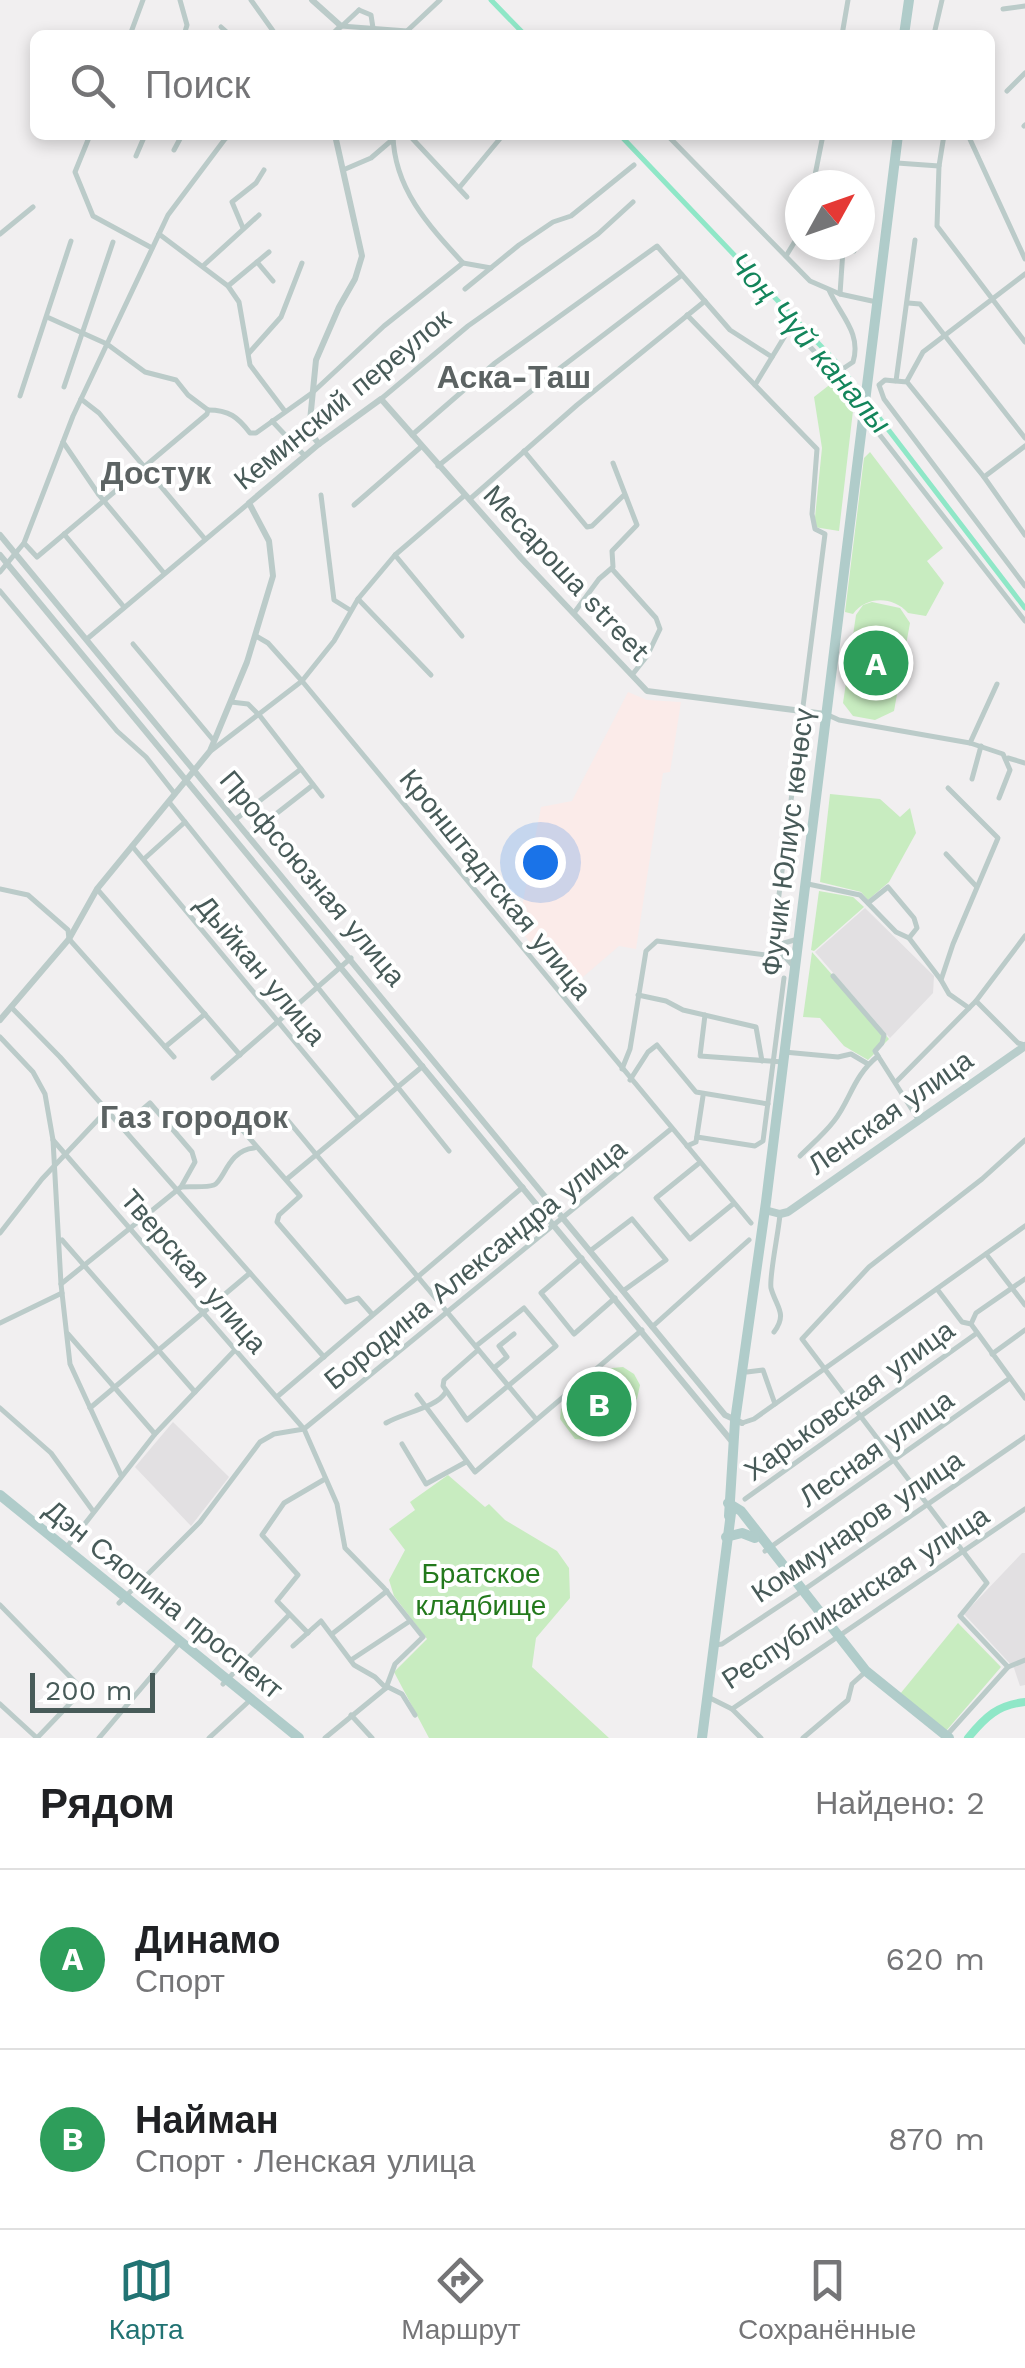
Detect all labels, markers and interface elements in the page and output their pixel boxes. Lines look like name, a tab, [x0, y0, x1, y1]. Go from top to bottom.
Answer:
search box	[30, 30, 995, 140]
icon: search	[65, 58, 120, 113]
text: Поиск	[145, 63, 250, 107]
north arrow	[785, 170, 875, 260]
water label: Чоң Чүй каналы	[722, 245, 898, 440]
street label: Кеминский переулок	[228, 302, 458, 497]
district label: Аска-Таш	[437, 358, 591, 396]
district label: Достук	[101, 454, 212, 492]
street label: Месароша street	[477, 478, 657, 668]
pin: A	[844, 626, 908, 700]
street label: Фучик Юлиус көчөсү	[755, 706, 820, 978]
street label: Кронштадтская улица	[393, 763, 599, 1006]
street label: Профсоюзная улица	[213, 764, 413, 993]
your location	[515, 837, 566, 888]
street label: Дыйкан улица	[188, 889, 333, 1052]
street label: Ленская улица	[802, 1043, 979, 1181]
district label: Газ городок	[100, 1098, 289, 1136]
street label: Бородина Александра улица	[318, 1132, 633, 1397]
street label: Тверская улица	[114, 1183, 274, 1360]
street label: Харьковская улица	[738, 1313, 961, 1488]
pin: B	[566, 1366, 632, 1442]
street label: Лесная улица	[793, 1383, 960, 1514]
street label: Коммунаров улица	[745, 1443, 970, 1610]
street label: Дэн Сяопина проспект	[38, 1493, 290, 1706]
street label: Республиканская улица	[716, 1499, 995, 1696]
park label: Братское кладбище	[416, 1557, 546, 1622]
scale bar	[30, 1668, 155, 1712]
text: 200 m	[45, 1674, 132, 1707]
text: Рядом	[40, 1779, 175, 1828]
text: Найдено: 2	[815, 1784, 985, 1822]
text: Динамо	[135, 1918, 280, 1962]
text: A	[62, 1940, 83, 1978]
text: 620 m	[886, 1940, 985, 1978]
text: Спорт	[135, 1962, 225, 2000]
text: Найман	[135, 2098, 279, 2142]
text: B	[62, 2120, 83, 2158]
text: 870 m	[888, 2120, 985, 2158]
text: Спорт · Ленская улица	[135, 2142, 475, 2180]
tab: Карта	[109, 2253, 184, 2346]
tab: Маршрут	[401, 2253, 520, 2346]
tab: Сохранённые	[738, 2253, 916, 2346]

